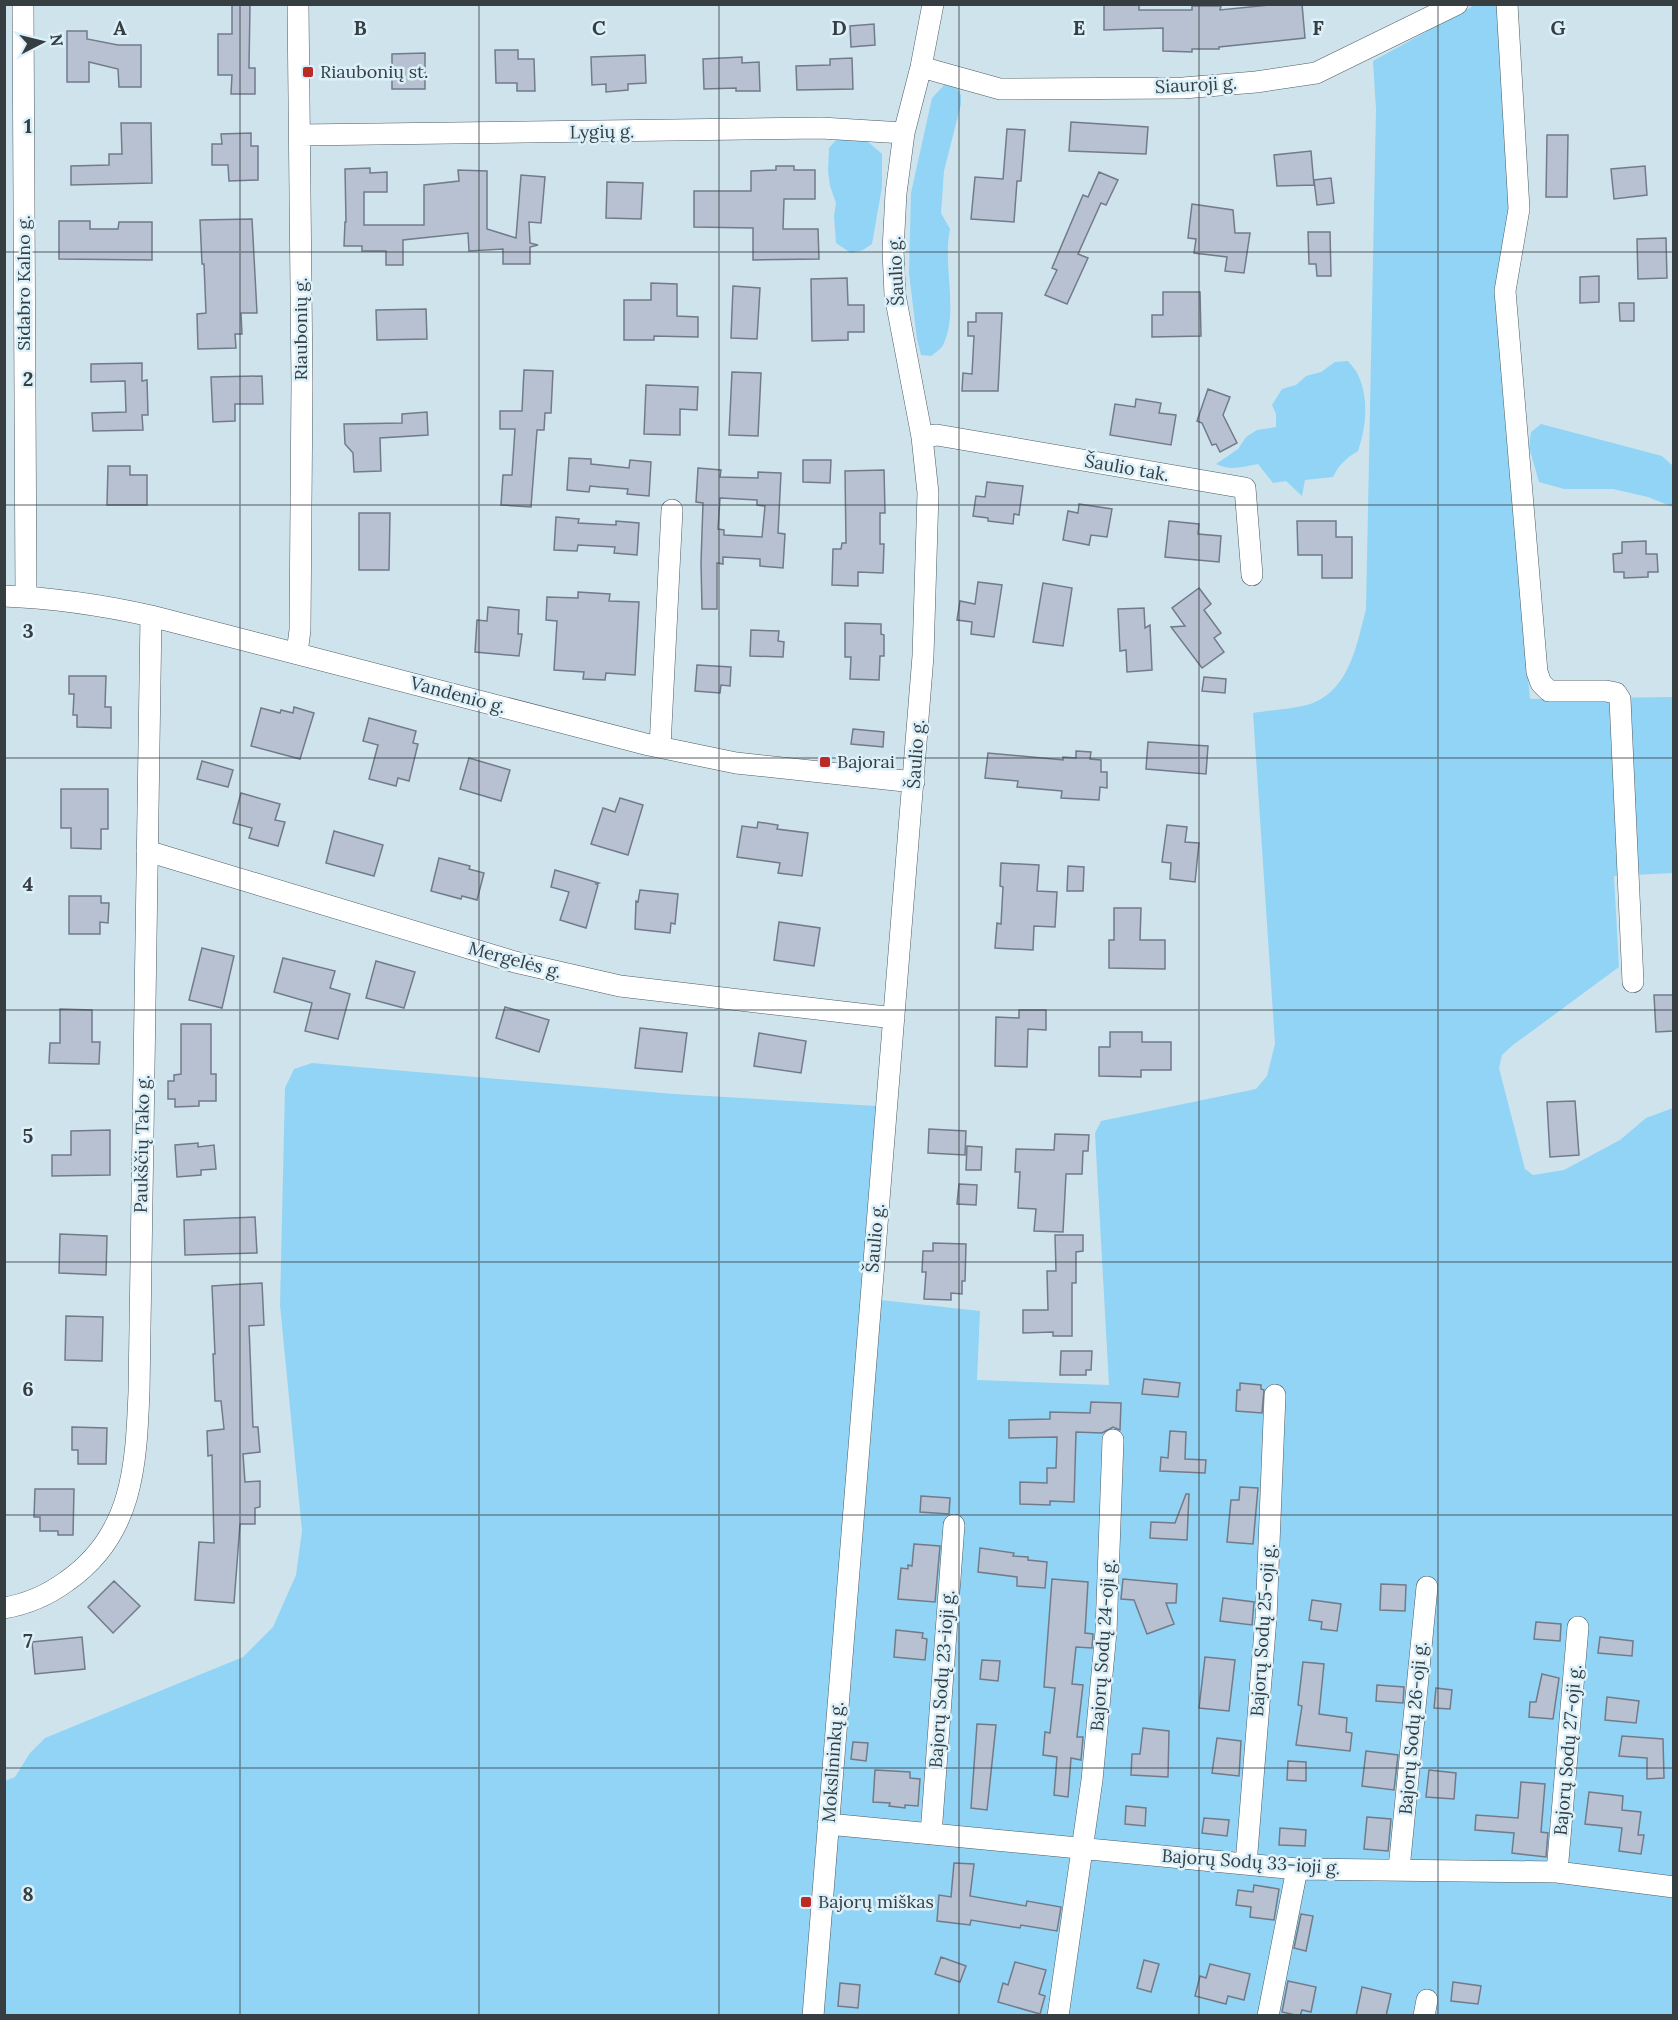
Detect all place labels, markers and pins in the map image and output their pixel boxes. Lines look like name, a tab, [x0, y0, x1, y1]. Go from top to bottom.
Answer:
place label: Riaubonių st.	[320, 60, 429, 83]
marker: Riaubonių st.	[301, 65, 315, 79]
place label: Bajorai	[837, 750, 895, 773]
marker: Bajorai	[818, 755, 832, 769]
place label: Bajorų miškas	[818, 1890, 934, 1913]
marker: Bajorų miškas	[799, 1895, 813, 1909]

